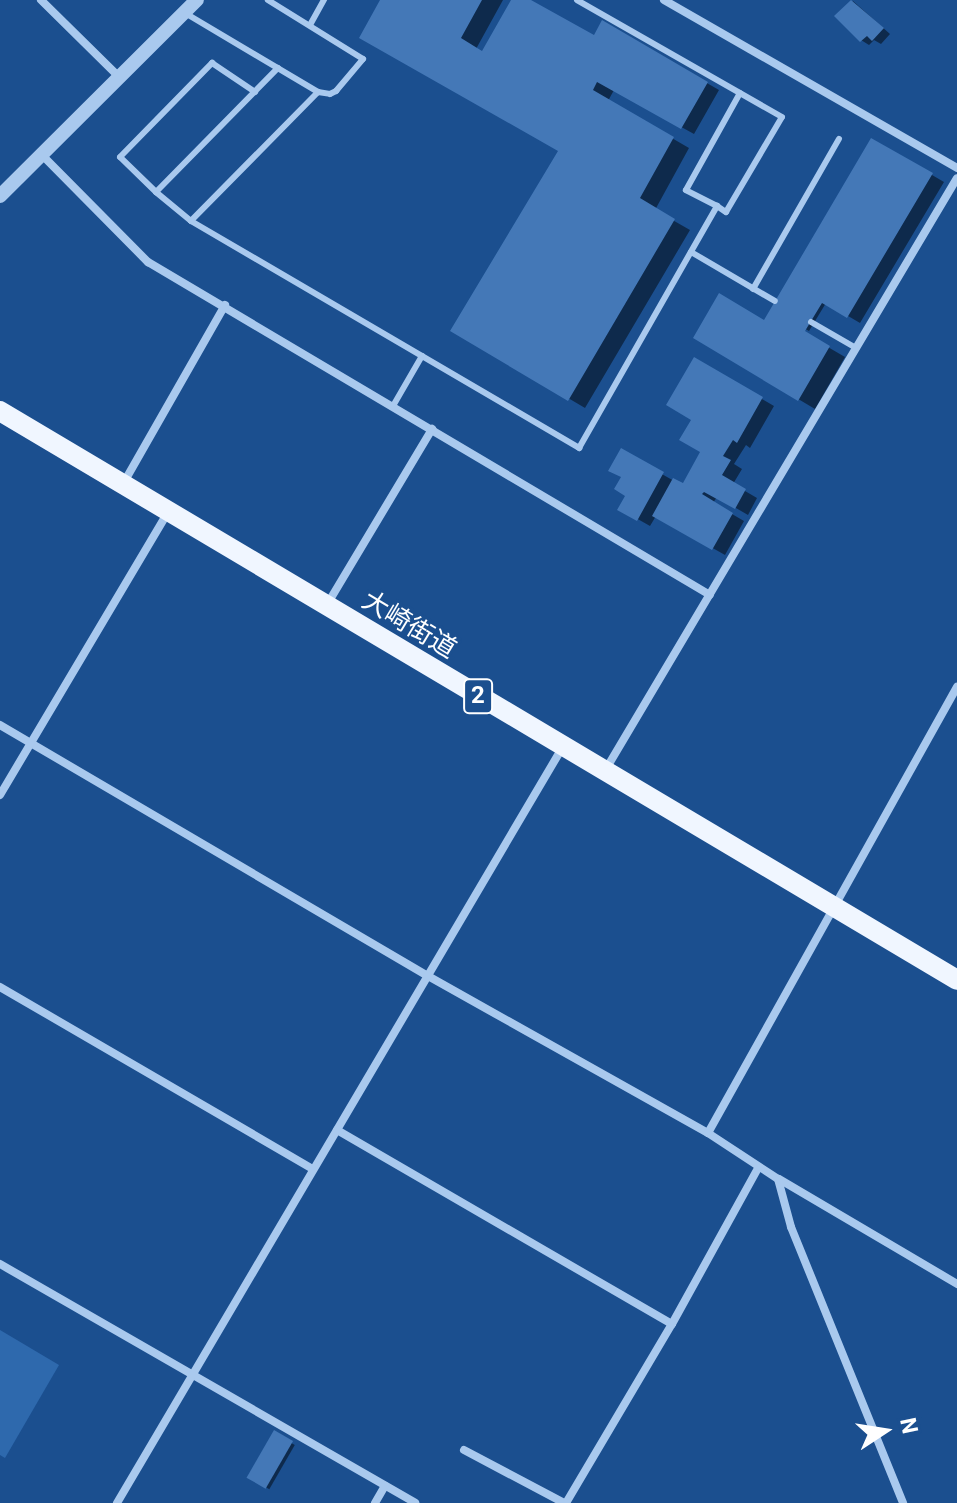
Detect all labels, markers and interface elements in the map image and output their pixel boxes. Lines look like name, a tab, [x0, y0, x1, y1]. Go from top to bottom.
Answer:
street label: 大崎街道	[356, 585, 462, 665]
road number: 2	[462, 676, 494, 716]
north arrow	[845, 1391, 925, 1471]
text: N	[895, 1416, 923, 1436]

